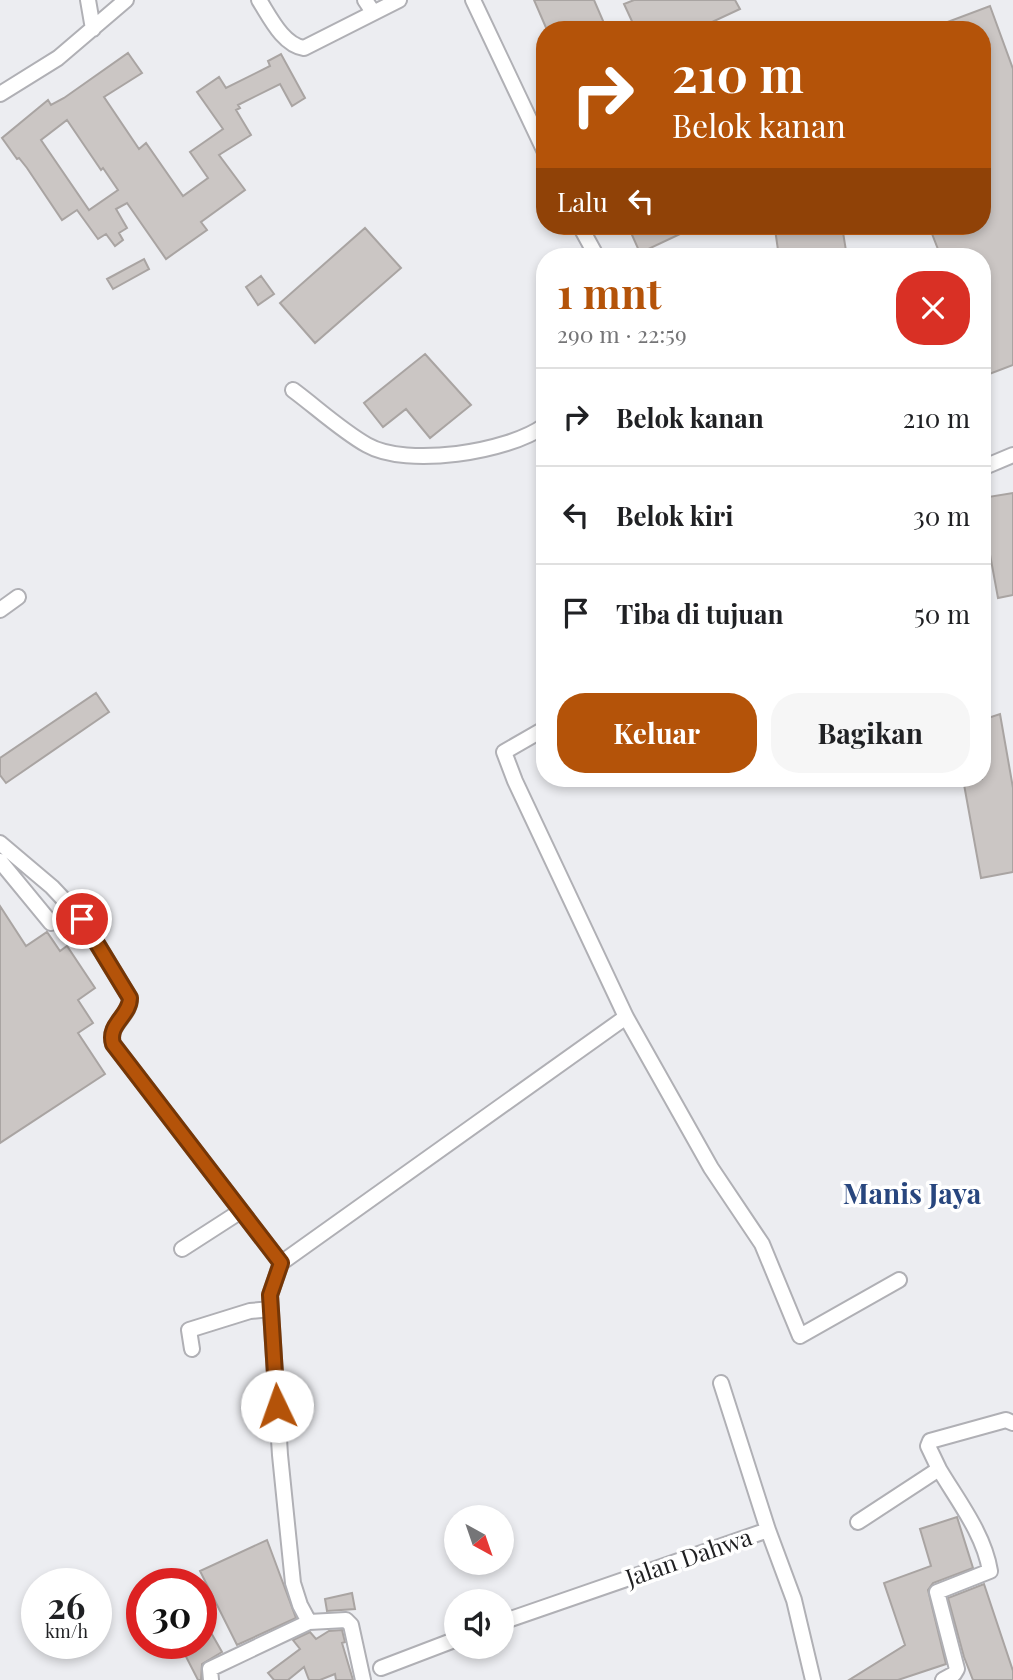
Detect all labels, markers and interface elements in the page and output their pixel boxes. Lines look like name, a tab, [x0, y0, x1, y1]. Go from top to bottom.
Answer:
text: 210 m	[672, 40, 804, 105]
icon: right	[557, 49, 648, 140]
text: Belok kanan	[672, 103, 846, 146]
icon: left	[622, 182, 660, 220]
text: Lalu	[557, 184, 608, 219]
text: 1 mnt	[557, 264, 661, 320]
button: close	[896, 271, 970, 345]
text: 290 m · 22:59	[557, 318, 687, 349]
icon: right	[557, 398, 595, 436]
text: Belok kanan	[616, 400, 764, 435]
text: 210 m	[903, 400, 970, 435]
icon: left	[557, 496, 595, 534]
text: Belok kiri	[616, 498, 733, 533]
text: 30 m	[913, 498, 970, 533]
icon: arrive	[557, 594, 595, 632]
text: Tiba di tujuan	[616, 596, 784, 631]
text: 50 m	[914, 596, 970, 631]
button: Keluar	[557, 693, 757, 773]
button: Bagikan	[771, 693, 970, 773]
pin	[52, 889, 112, 949]
icon: arrive	[63, 900, 101, 938]
district label: Manis Jaya	[843, 1174, 982, 1211]
position arrow	[240, 1369, 314, 1443]
north arrow	[444, 1505, 514, 1575]
map controls	[444, 1505, 514, 1659]
street label: Jalan Dahwa	[620, 1520, 756, 1593]
speed limit sign: 30	[126, 1568, 217, 1659]
text: 26	[48, 1581, 85, 1628]
button: sound	[444, 1589, 514, 1659]
text: km/h	[45, 1619, 88, 1643]

